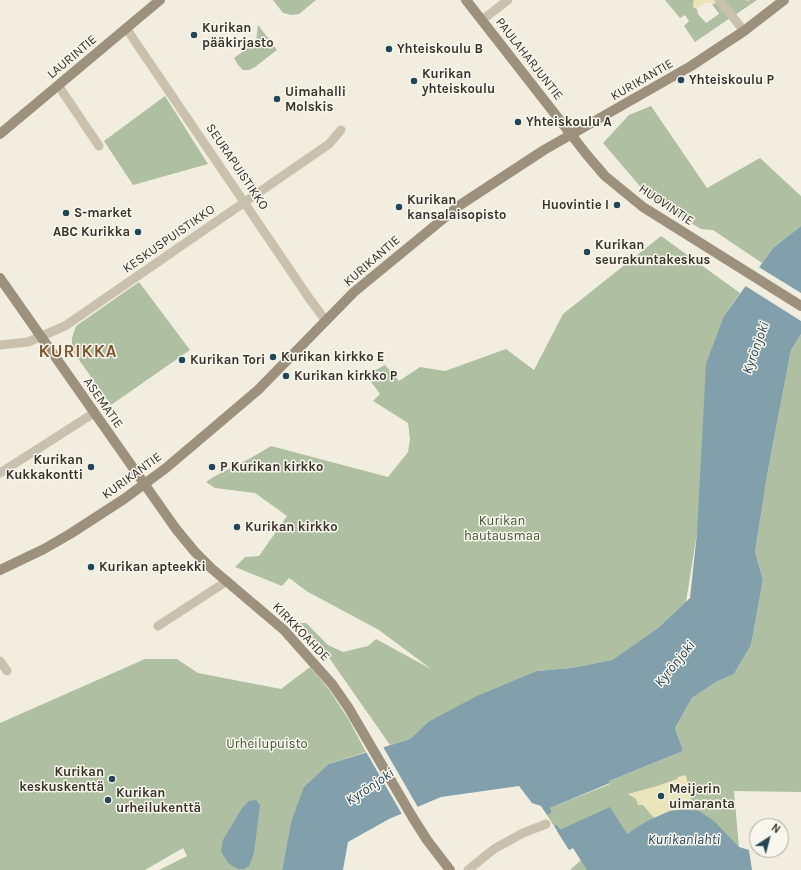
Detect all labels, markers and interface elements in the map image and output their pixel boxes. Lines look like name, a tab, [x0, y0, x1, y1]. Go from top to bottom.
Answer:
street label: PAULAHARJUNTIE	[492, 15, 566, 103]
place label: Kurikan pääkirjasto	[202, 20, 273, 51]
marker: Kurikan pääkirjasto	[189, 30, 199, 40]
street label: LAURINTIE	[44, 32, 100, 82]
place label: Yhteiskoulu B	[397, 41, 483, 57]
marker: Yhteiskoulu B	[384, 44, 394, 54]
street label: KURIKANTIE	[608, 56, 676, 104]
place label: Kurikan yhteiskoulu	[422, 66, 495, 97]
place label: Yhteiskoulu P	[689, 72, 774, 88]
marker: Yhteiskoulu P	[676, 75, 686, 85]
marker: Kurikan yhteiskoulu	[409, 76, 419, 86]
place label: Uimahalli Molskis	[285, 84, 346, 115]
marker: Uimahalli Molskis	[272, 94, 282, 104]
place label: Yhteiskoulu A	[526, 114, 612, 130]
marker: Yhteiskoulu A	[513, 117, 523, 127]
street label: SEURAPUISTIKKO	[202, 121, 272, 213]
street label: HUOVINTIE	[636, 181, 696, 229]
place label: Kurikan kansalaisopisto	[407, 192, 506, 223]
place label: Huovintie I	[542, 197, 609, 213]
marker: Huovintie I	[612, 200, 622, 210]
street label: KESKUSPUISTIKKO	[120, 201, 218, 277]
marker: Kurikan kansalaisopisto	[394, 202, 404, 212]
place label: S-market	[74, 205, 132, 221]
marker: S-market	[61, 208, 71, 218]
place label: ABC Kurikka	[53, 224, 130, 240]
marker: ABC Kurikka	[133, 227, 143, 237]
street label: KURIKANTIE	[341, 232, 403, 290]
place label: Kurikan seurakuntakeskus	[595, 237, 710, 268]
marker: Kurikan seurakuntakeskus	[582, 247, 592, 257]
water label: Kyrönjoki	[739, 319, 773, 377]
district label: KURIKKA	[39, 342, 117, 362]
place label: Kurikan kirkko E	[281, 349, 384, 365]
place label: Kurikan Tori	[190, 352, 265, 368]
marker: Kurikan kirkko E	[268, 352, 278, 362]
marker: Kurikan Tori	[177, 355, 187, 365]
place label: Kurikan kirkko P	[294, 368, 397, 384]
marker: Kurikan kirkko P	[281, 371, 291, 381]
street label: ASEMATIE	[80, 375, 126, 431]
street label: KURIKANTIE	[99, 449, 165, 503]
place label: Kurikan Kukkakontti	[6, 452, 83, 483]
place label: P Kurikan kirkko	[220, 459, 323, 475]
marker: Kurikan Kukkakontti	[86, 462, 96, 472]
marker: P Kurikan kirkko	[207, 462, 217, 472]
park label: Kurikan hautausmaa	[464, 513, 540, 544]
place label: Kurikan kirkko	[245, 519, 337, 535]
marker: Kurikan kirkko	[232, 522, 242, 532]
place label: Kurikan apteekki	[99, 559, 206, 575]
marker: Kurikan apteekki	[86, 562, 96, 572]
street label: KIRKKOAHDE	[269, 599, 333, 665]
water label: Kyrönjoki	[651, 637, 699, 691]
park label: Urheilupuisto	[226, 736, 308, 752]
place label: Kurikan keskuskenttä	[19, 764, 104, 795]
water label: Kyrönjoki	[343, 765, 397, 809]
marker: Kurikan keskuskenttä	[107, 774, 117, 784]
place label: Meijerin uimaranta	[669, 781, 735, 812]
place label: Kurikan urheilukenttä	[116, 785, 201, 816]
marker: Meijerin uimaranta	[656, 791, 666, 801]
marker: Kurikan urheilukenttä	[103, 795, 113, 805]
north arrow	[749, 818, 789, 858]
text: N	[769, 821, 783, 836]
water label: Kurikanlahti	[648, 832, 720, 848]

